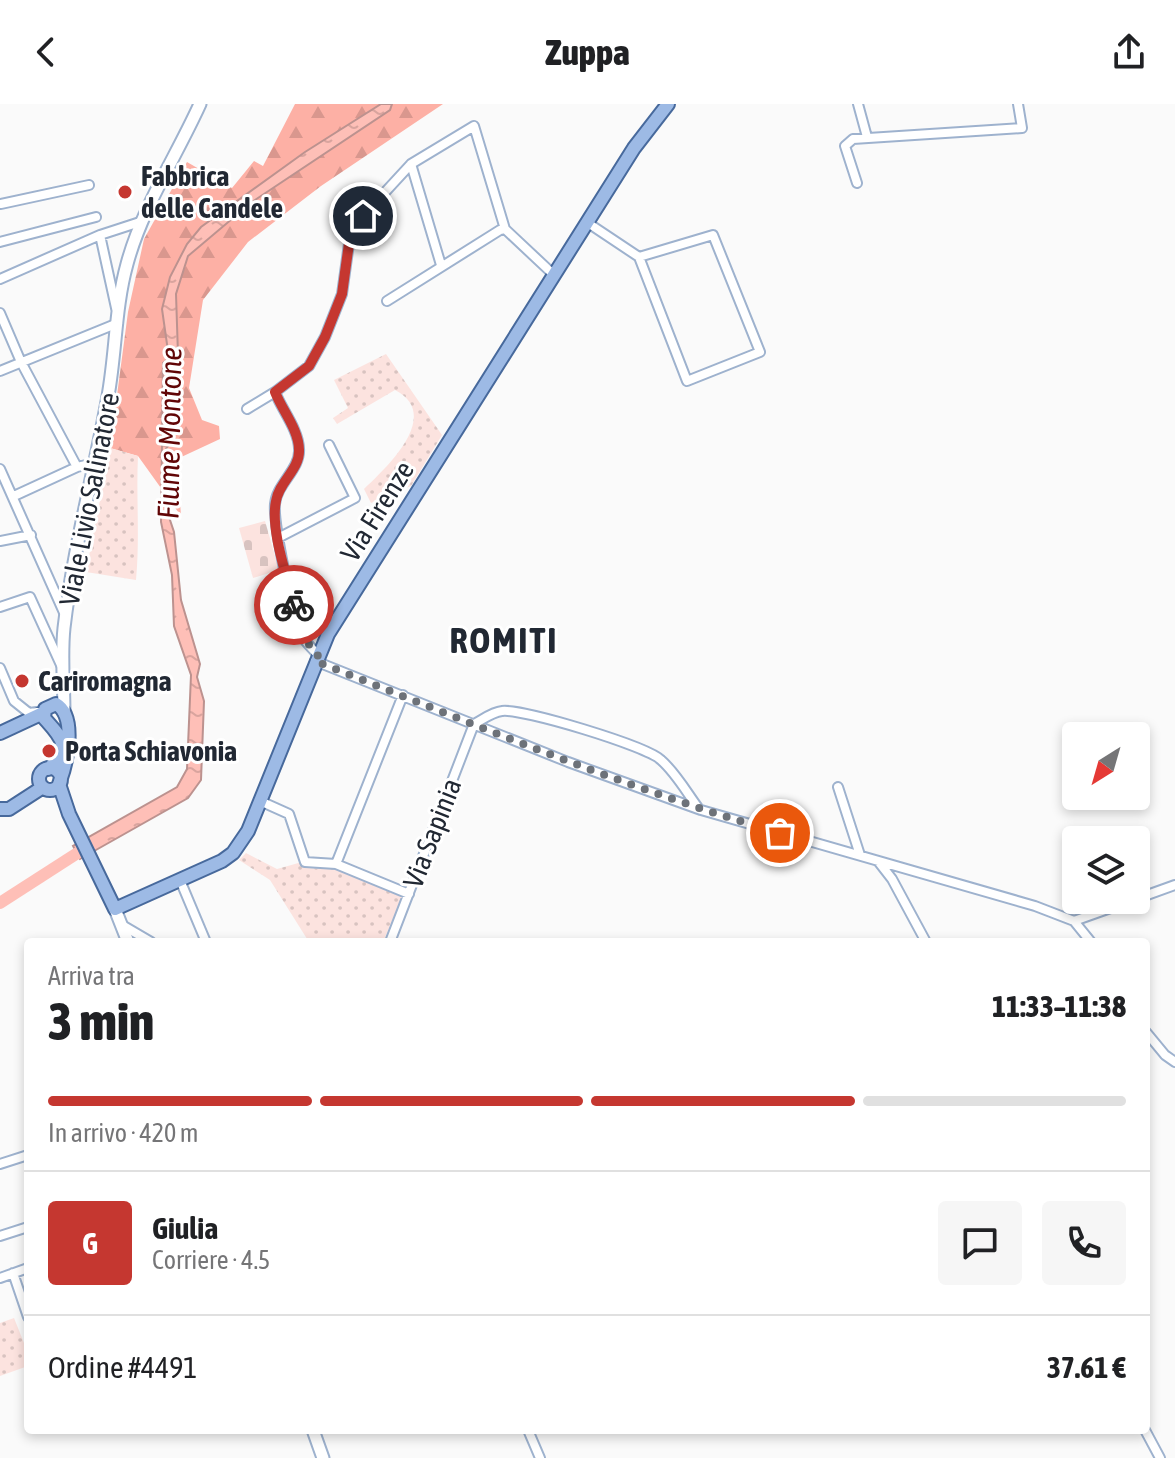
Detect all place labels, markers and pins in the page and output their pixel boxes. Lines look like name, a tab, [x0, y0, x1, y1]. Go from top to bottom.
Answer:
place label: Fabbrica delle Candele	[141, 160, 283, 224]
pin	[329, 182, 397, 250]
marker: Fabbrica delle Candele	[116, 183, 134, 201]
place label: Cariromagna	[38, 665, 172, 697]
marker: Cariromagna	[13, 672, 31, 690]
place label: Porta Schiavonia	[65, 735, 237, 767]
marker: Porta Schiavonia	[40, 742, 58, 760]
pin	[746, 799, 814, 867]

